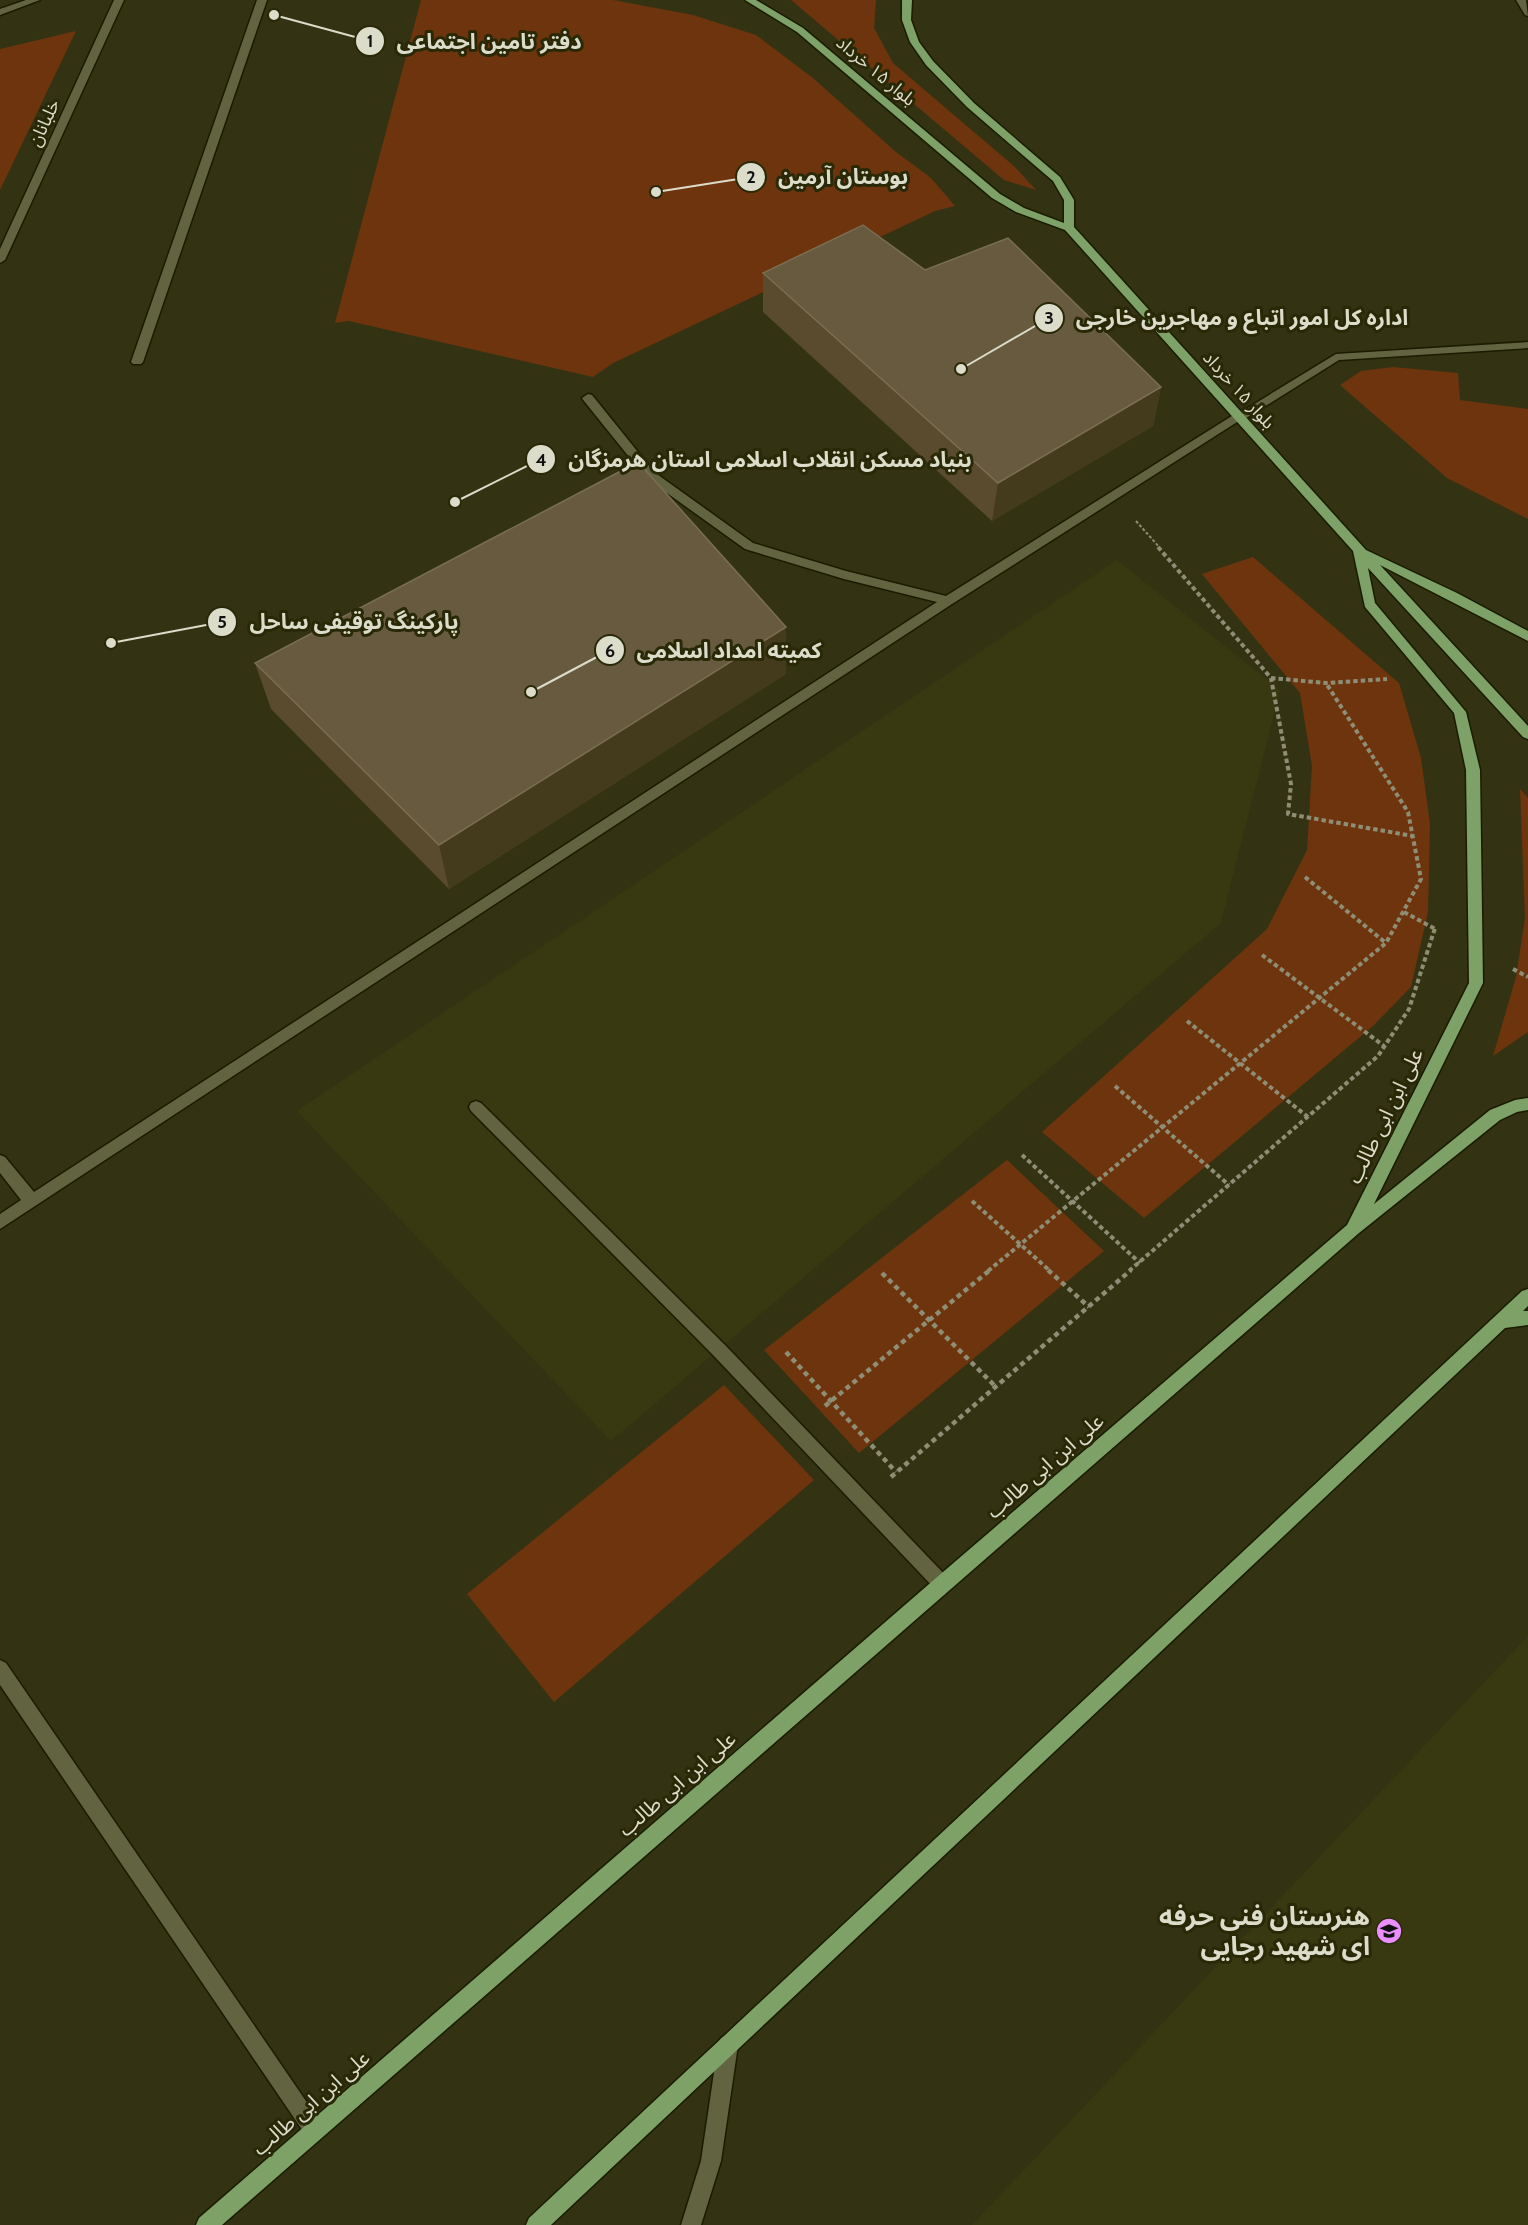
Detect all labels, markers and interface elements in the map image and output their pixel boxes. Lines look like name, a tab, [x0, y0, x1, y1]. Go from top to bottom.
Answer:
callout: دفتر تامین اجتماعی	[355, 21, 594, 61]
text: دفتر تامین اجتماعی	[396, 28, 582, 55]
text: 1	[367, 30, 373, 52]
street label: بلوار ۱۵ خرداد	[832, 31, 920, 111]
street label: خلبانان	[24, 96, 64, 150]
callout: بوستان آرمین	[736, 157, 921, 197]
text: بوستان آرمین	[778, 163, 908, 190]
text: 2	[746, 166, 756, 188]
callout: اداره کل امور اتباع و مهاجرین خارجی	[1034, 298, 1421, 338]
text: اداره کل امور اتباع و مهاجرین خارجی	[1076, 304, 1408, 334]
text: 3	[1044, 307, 1054, 329]
street label: بلوار ۱۵ خرداد	[1198, 347, 1280, 433]
callout: بنیاد مسکن انقلاب اسلامی استان هرمزگان	[526, 439, 984, 479]
text: بنیاد مسکن انقلاب اسلامی استان هرمزگان	[568, 446, 972, 473]
text: 4	[535, 449, 547, 471]
callout: پارکینگ توقیفی ساحل	[207, 602, 471, 642]
text: پارکینگ توقیفی ساحل	[249, 608, 459, 636]
text: 5	[217, 611, 227, 633]
callout: کمیته امداد اسلامی	[595, 630, 834, 670]
text: کمیته امداد اسلامی	[637, 637, 822, 664]
text: 6	[605, 640, 615, 662]
street label: علی ابن ابی طالب	[1341, 1044, 1428, 1187]
street label: علی ابن ابی طالب	[981, 1408, 1108, 1523]
street label: علی ابن ابی طالب	[613, 1726, 740, 1841]
place label: هنرستان فنی حرفه ای شهید رجایی	[1159, 1900, 1370, 1962]
school or university icon: هنرستان فنی حرفه ای شهید رجایی	[1374, 1916, 1404, 1946]
street label: علی ابن ابی طالب	[247, 2045, 374, 2160]

